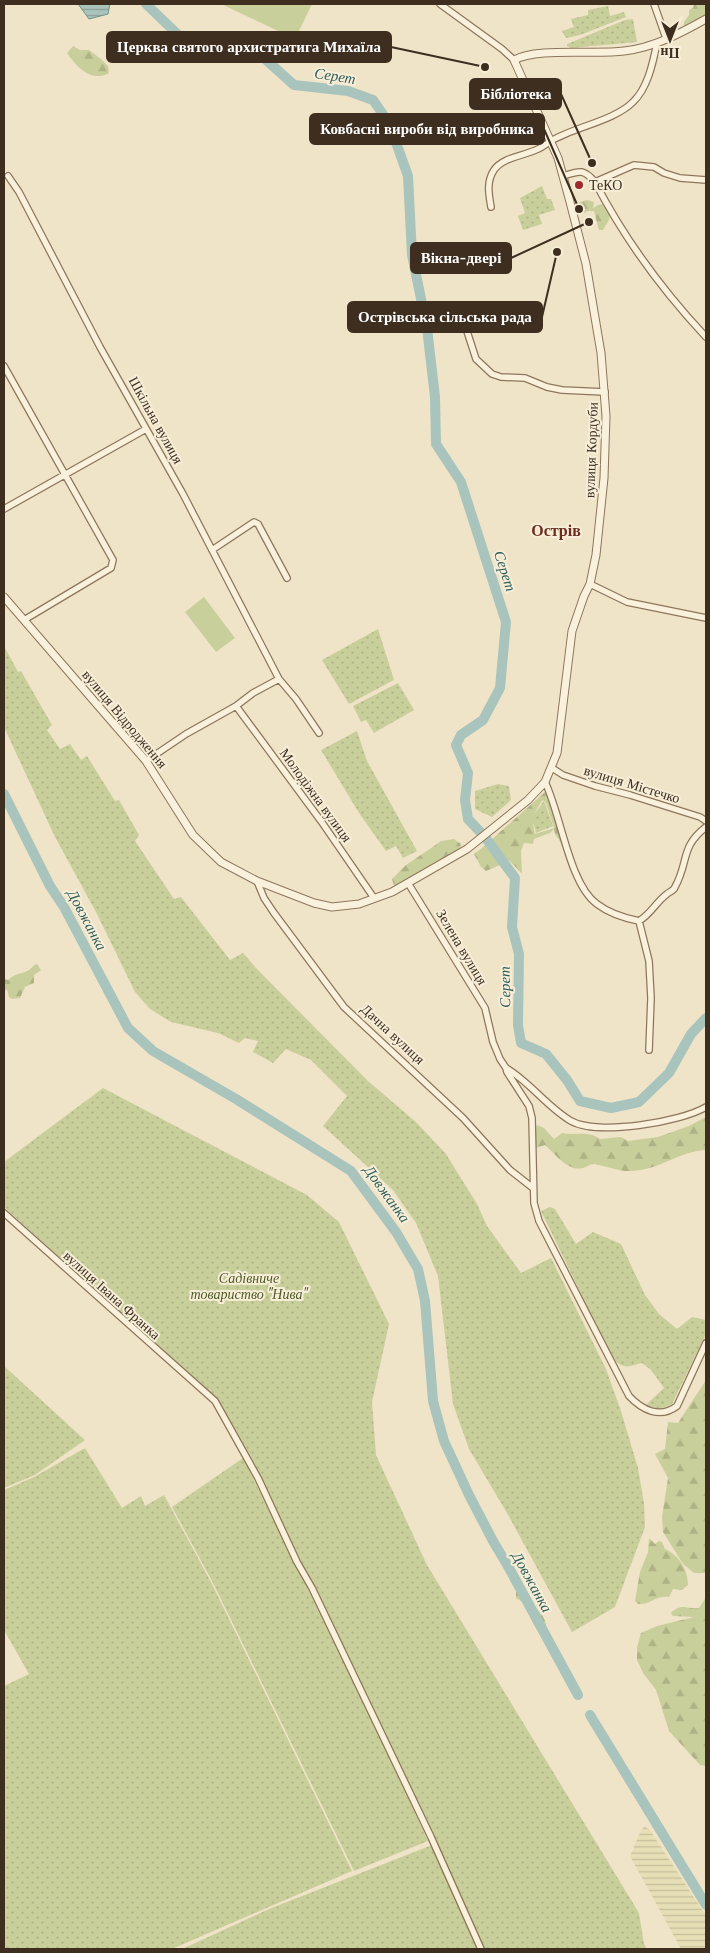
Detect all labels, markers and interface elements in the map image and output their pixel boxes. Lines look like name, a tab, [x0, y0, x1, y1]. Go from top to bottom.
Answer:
north arrow	[645, 15, 695, 65]
callout: Церква святого архистратига Михаїла	[107, 32, 391, 62]
text: Церква святого архистратига Михаїла	[117, 37, 381, 56]
text: Пн	[661, 44, 679, 62]
water label: Серет	[313, 63, 357, 88]
callout: Бібліотека	[470, 79, 561, 109]
text: Бібліотека	[480, 84, 552, 103]
callout: Ковбасні вироби від виробника	[310, 114, 544, 144]
text: Ковбасні вироби від виробника	[320, 119, 534, 138]
place label: ТеКО	[589, 176, 622, 194]
marker: ТеКО	[573, 179, 585, 191]
callout: Вікна-двері	[411, 243, 511, 273]
text: Вікна-двері	[421, 248, 501, 267]
callout: Острівська сільська рада	[348, 302, 542, 332]
text: Острівська сільська рада	[358, 307, 532, 326]
street label: Шкільна вулиця	[125, 373, 188, 467]
street label: вулиця Кордуби	[580, 401, 602, 498]
district label: Острів	[531, 520, 581, 540]
water label: Серет	[490, 548, 521, 594]
street label: вулиця Відродження	[79, 666, 172, 772]
street label: Молодіжна вулиця	[276, 744, 356, 846]
street label: вулиця Містечко	[582, 761, 682, 807]
water label: Довжанка	[63, 884, 111, 954]
street label: Зелена вулиця	[432, 906, 492, 989]
water label: Серет	[495, 966, 514, 1008]
street label: Дачна вулиця	[357, 1000, 429, 1069]
water label: Довжанка	[359, 1160, 415, 1226]
street label: вулиця Івана Франка	[60, 1247, 165, 1344]
park label: Садівниче товариство "Нива"	[190, 1269, 308, 1303]
water label: Довжанка	[507, 1546, 557, 1615]

